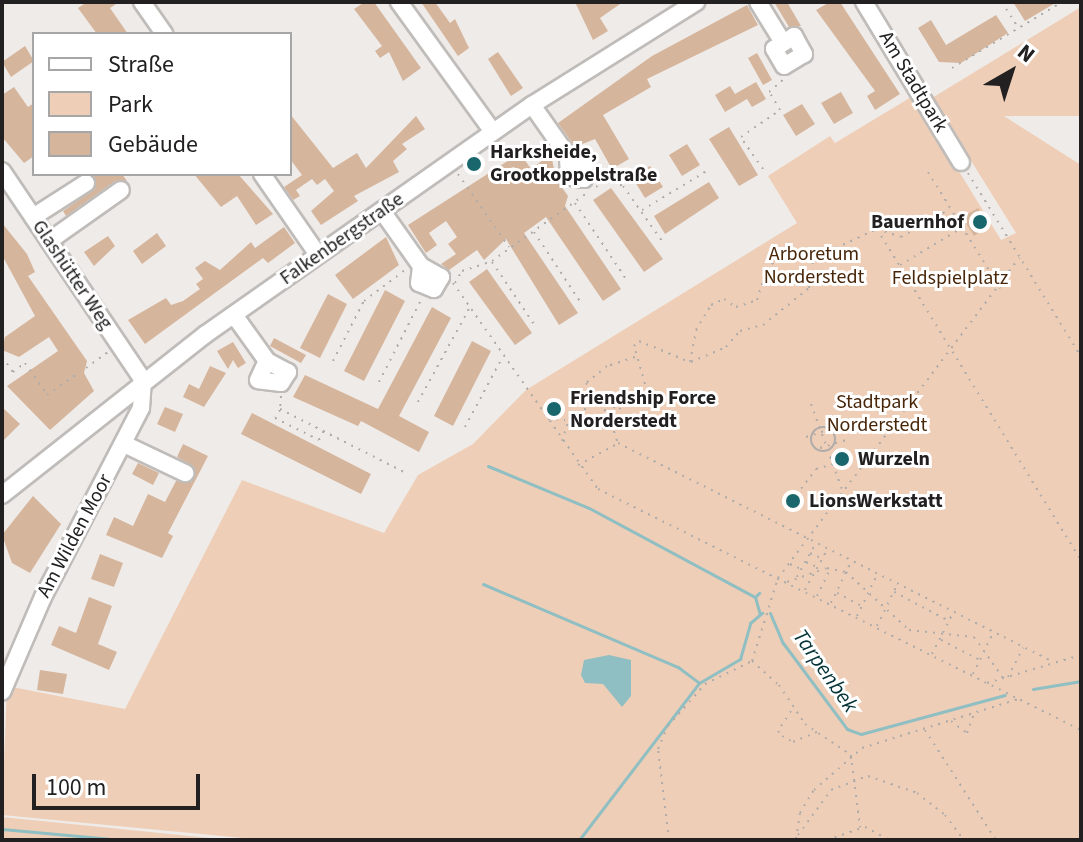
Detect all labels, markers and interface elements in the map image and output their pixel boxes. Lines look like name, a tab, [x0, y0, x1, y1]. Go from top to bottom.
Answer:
street label: Am Stadtpark	[873, 27, 953, 137]
legend	[32, 32, 292, 176]
north arrow	[971, 32, 1051, 112]
text: N	[1010, 36, 1042, 70]
text: Straße	[108, 47, 174, 82]
text: Park	[108, 87, 153, 122]
text: Gebäude	[108, 127, 198, 162]
place label: Harksheide, Grootkoppelstraße	[490, 140, 657, 187]
marker: Harksheide, Grootkoppelstraße	[465, 155, 483, 173]
street label: Falkenbergstraße	[276, 187, 408, 291]
place label: Bauernhof	[871, 210, 964, 234]
marker: Bauernhof	[971, 213, 989, 231]
street label: Glashütter Weg	[27, 216, 117, 334]
park label: Arboretum Norderstedt	[764, 242, 864, 289]
park label: Feldspielplatz	[892, 266, 1008, 290]
place label: Friendship Force Norderstedt	[570, 386, 716, 433]
park label: Stadtpark Norderstedt	[827, 391, 927, 438]
marker: Friendship Force Norderstedt	[545, 400, 563, 418]
place label: Wurzeln	[858, 447, 930, 471]
marker: Wurzeln	[833, 450, 851, 468]
street label: Am Wilden Moor	[32, 470, 118, 602]
place label: LionsWerkstatt	[809, 489, 943, 513]
marker: LionsWerkstatt	[784, 492, 802, 510]
water label: Tarpenbek	[787, 624, 863, 718]
scale bar	[36, 758, 204, 808]
text: 100 m	[46, 770, 106, 805]

